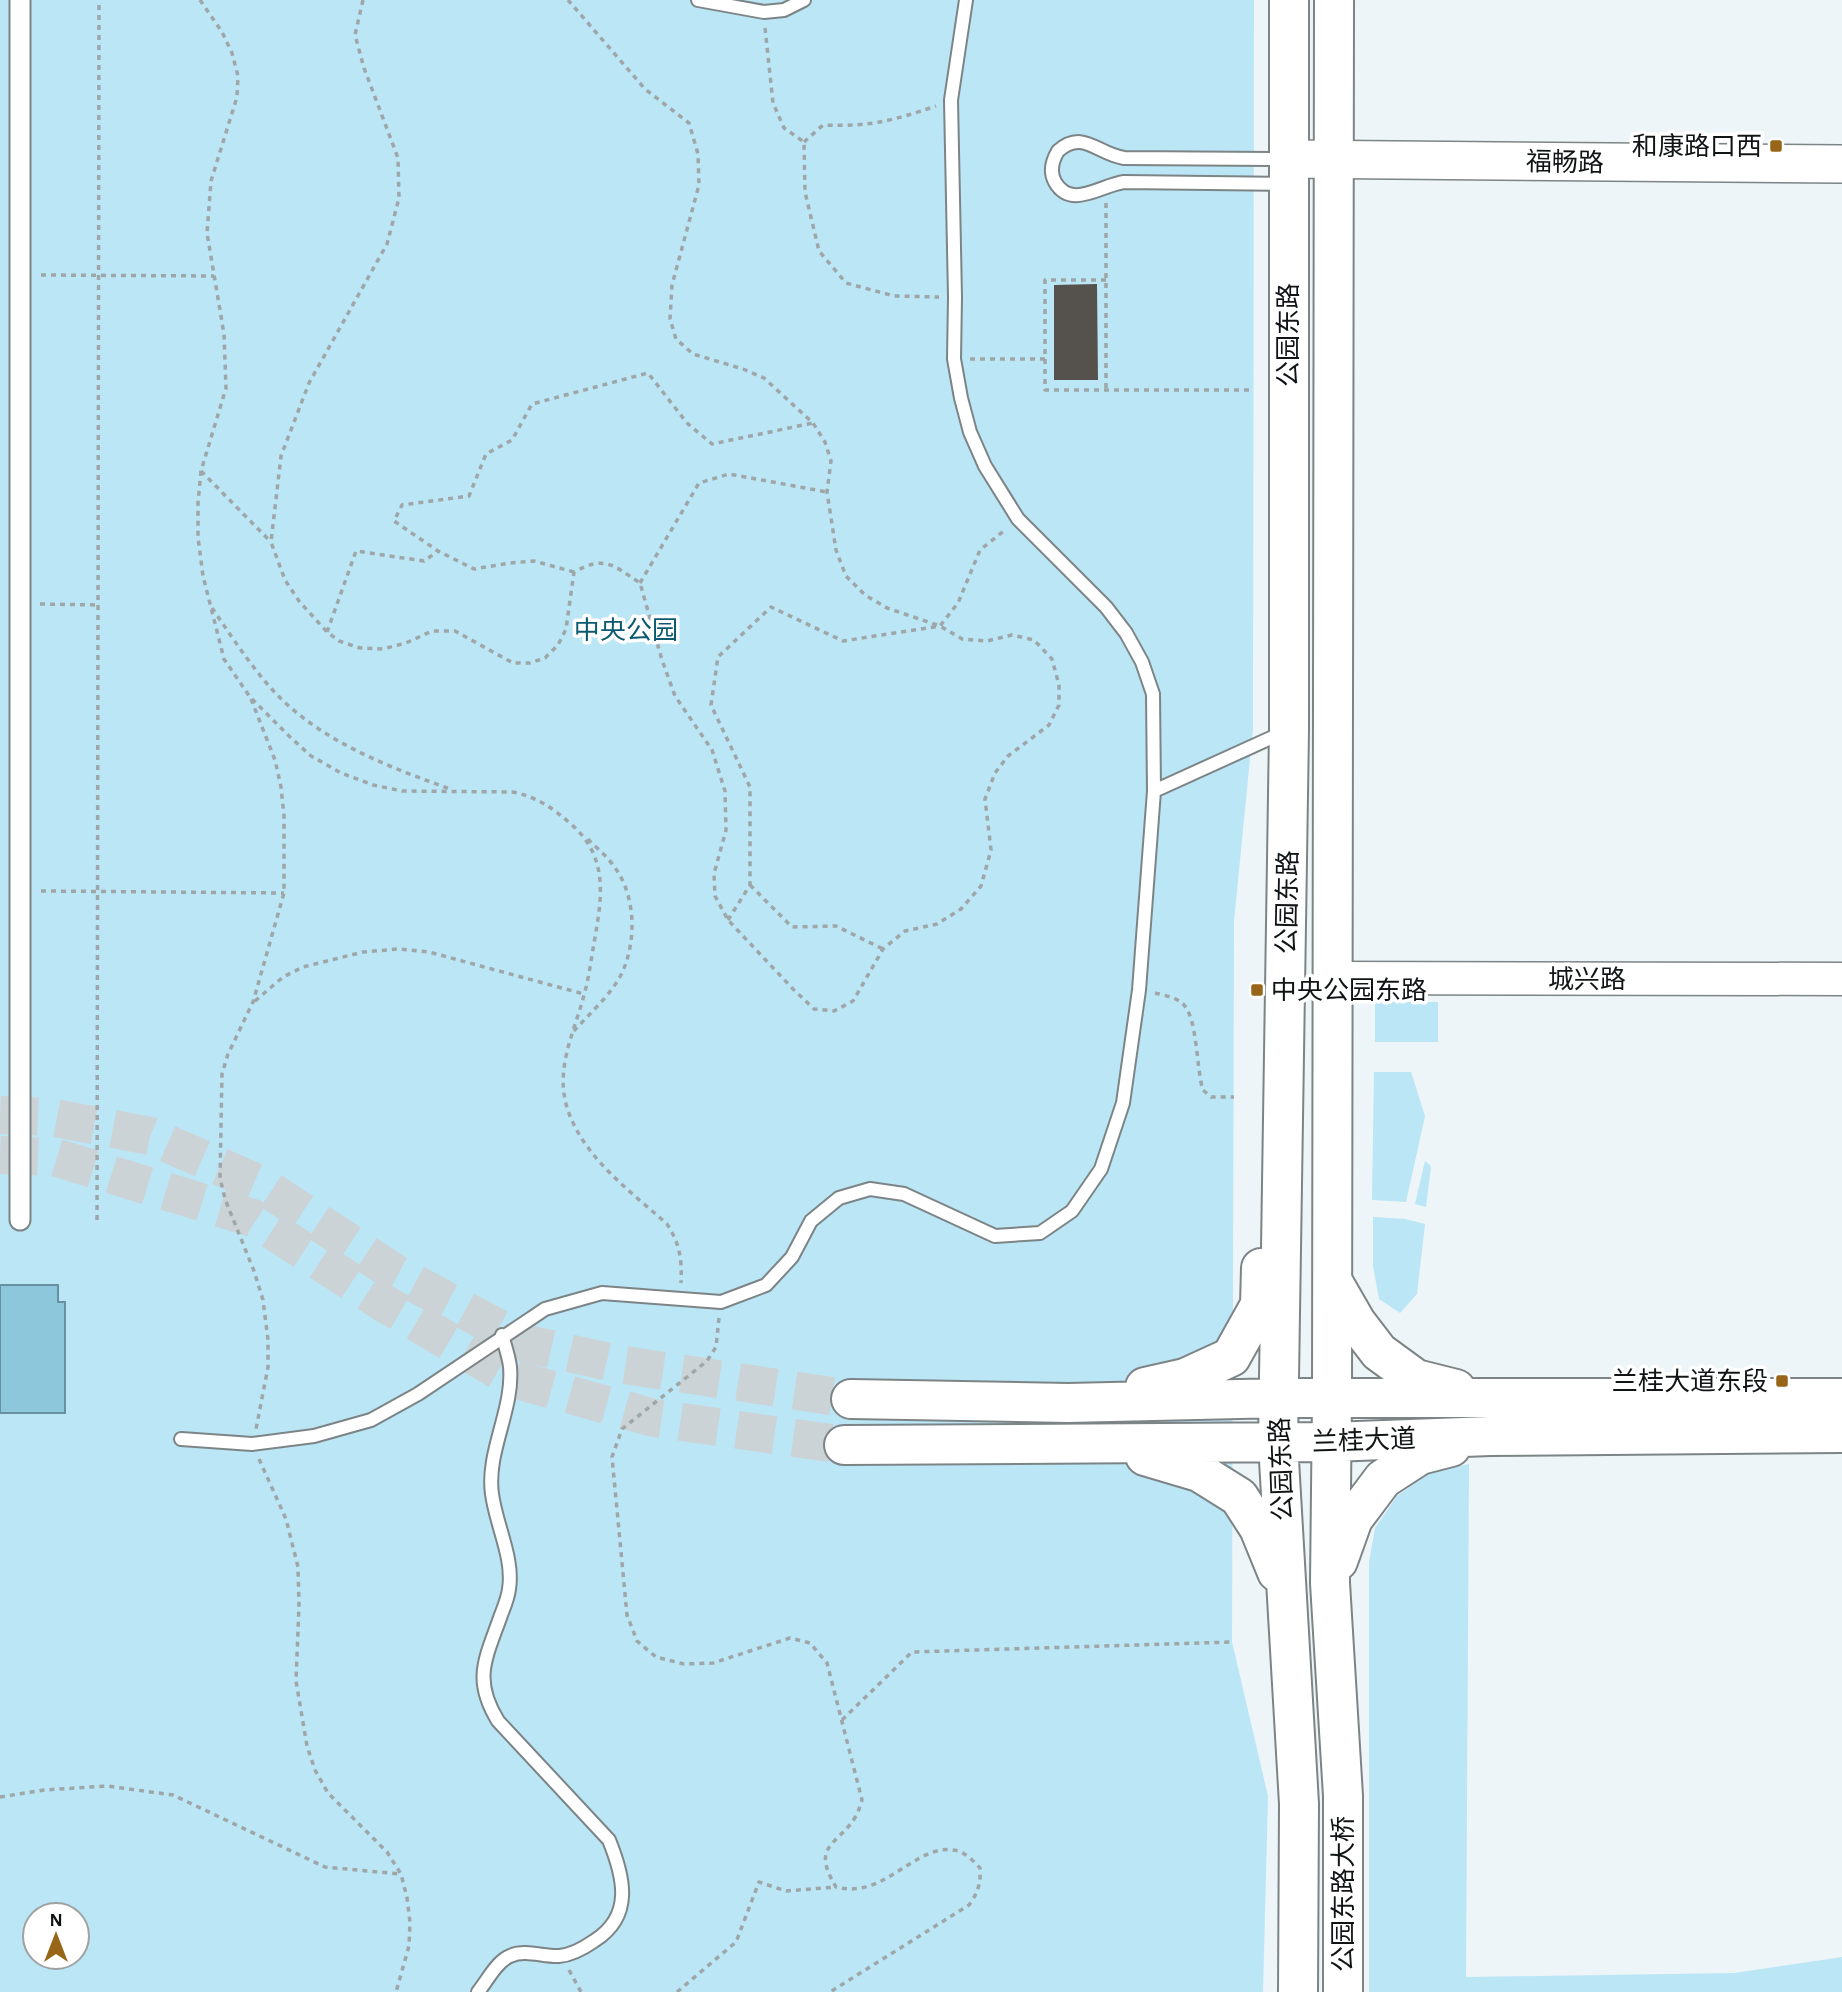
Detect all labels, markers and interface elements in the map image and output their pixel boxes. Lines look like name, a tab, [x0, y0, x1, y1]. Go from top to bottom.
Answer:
place label: 和康路口西	[1632, 133, 1762, 160]
marker: 和康路口西	[1768, 138, 1784, 154]
street label: 福畅路	[1526, 148, 1604, 177]
street label: 公园东路	[1275, 283, 1302, 387]
park label: 中央公园	[574, 617, 678, 644]
street label: 公园东路	[1273, 850, 1302, 954]
street label: 城兴路	[1548, 966, 1626, 993]
place label: 中央公园东路	[1271, 977, 1427, 1004]
marker: 中央公园东路	[1249, 982, 1265, 998]
place label: 兰桂大道东段	[1612, 1367, 1768, 1395]
marker: 兰桂大道东段	[1774, 1373, 1790, 1389]
street label: 公园东路	[1266, 1417, 1297, 1521]
street label: 兰桂大道	[1312, 1424, 1416, 1456]
street label: 公园东路大桥	[1330, 1816, 1357, 1972]
north arrow	[21, 1901, 91, 1971]
text: N	[49, 1911, 63, 1930]

